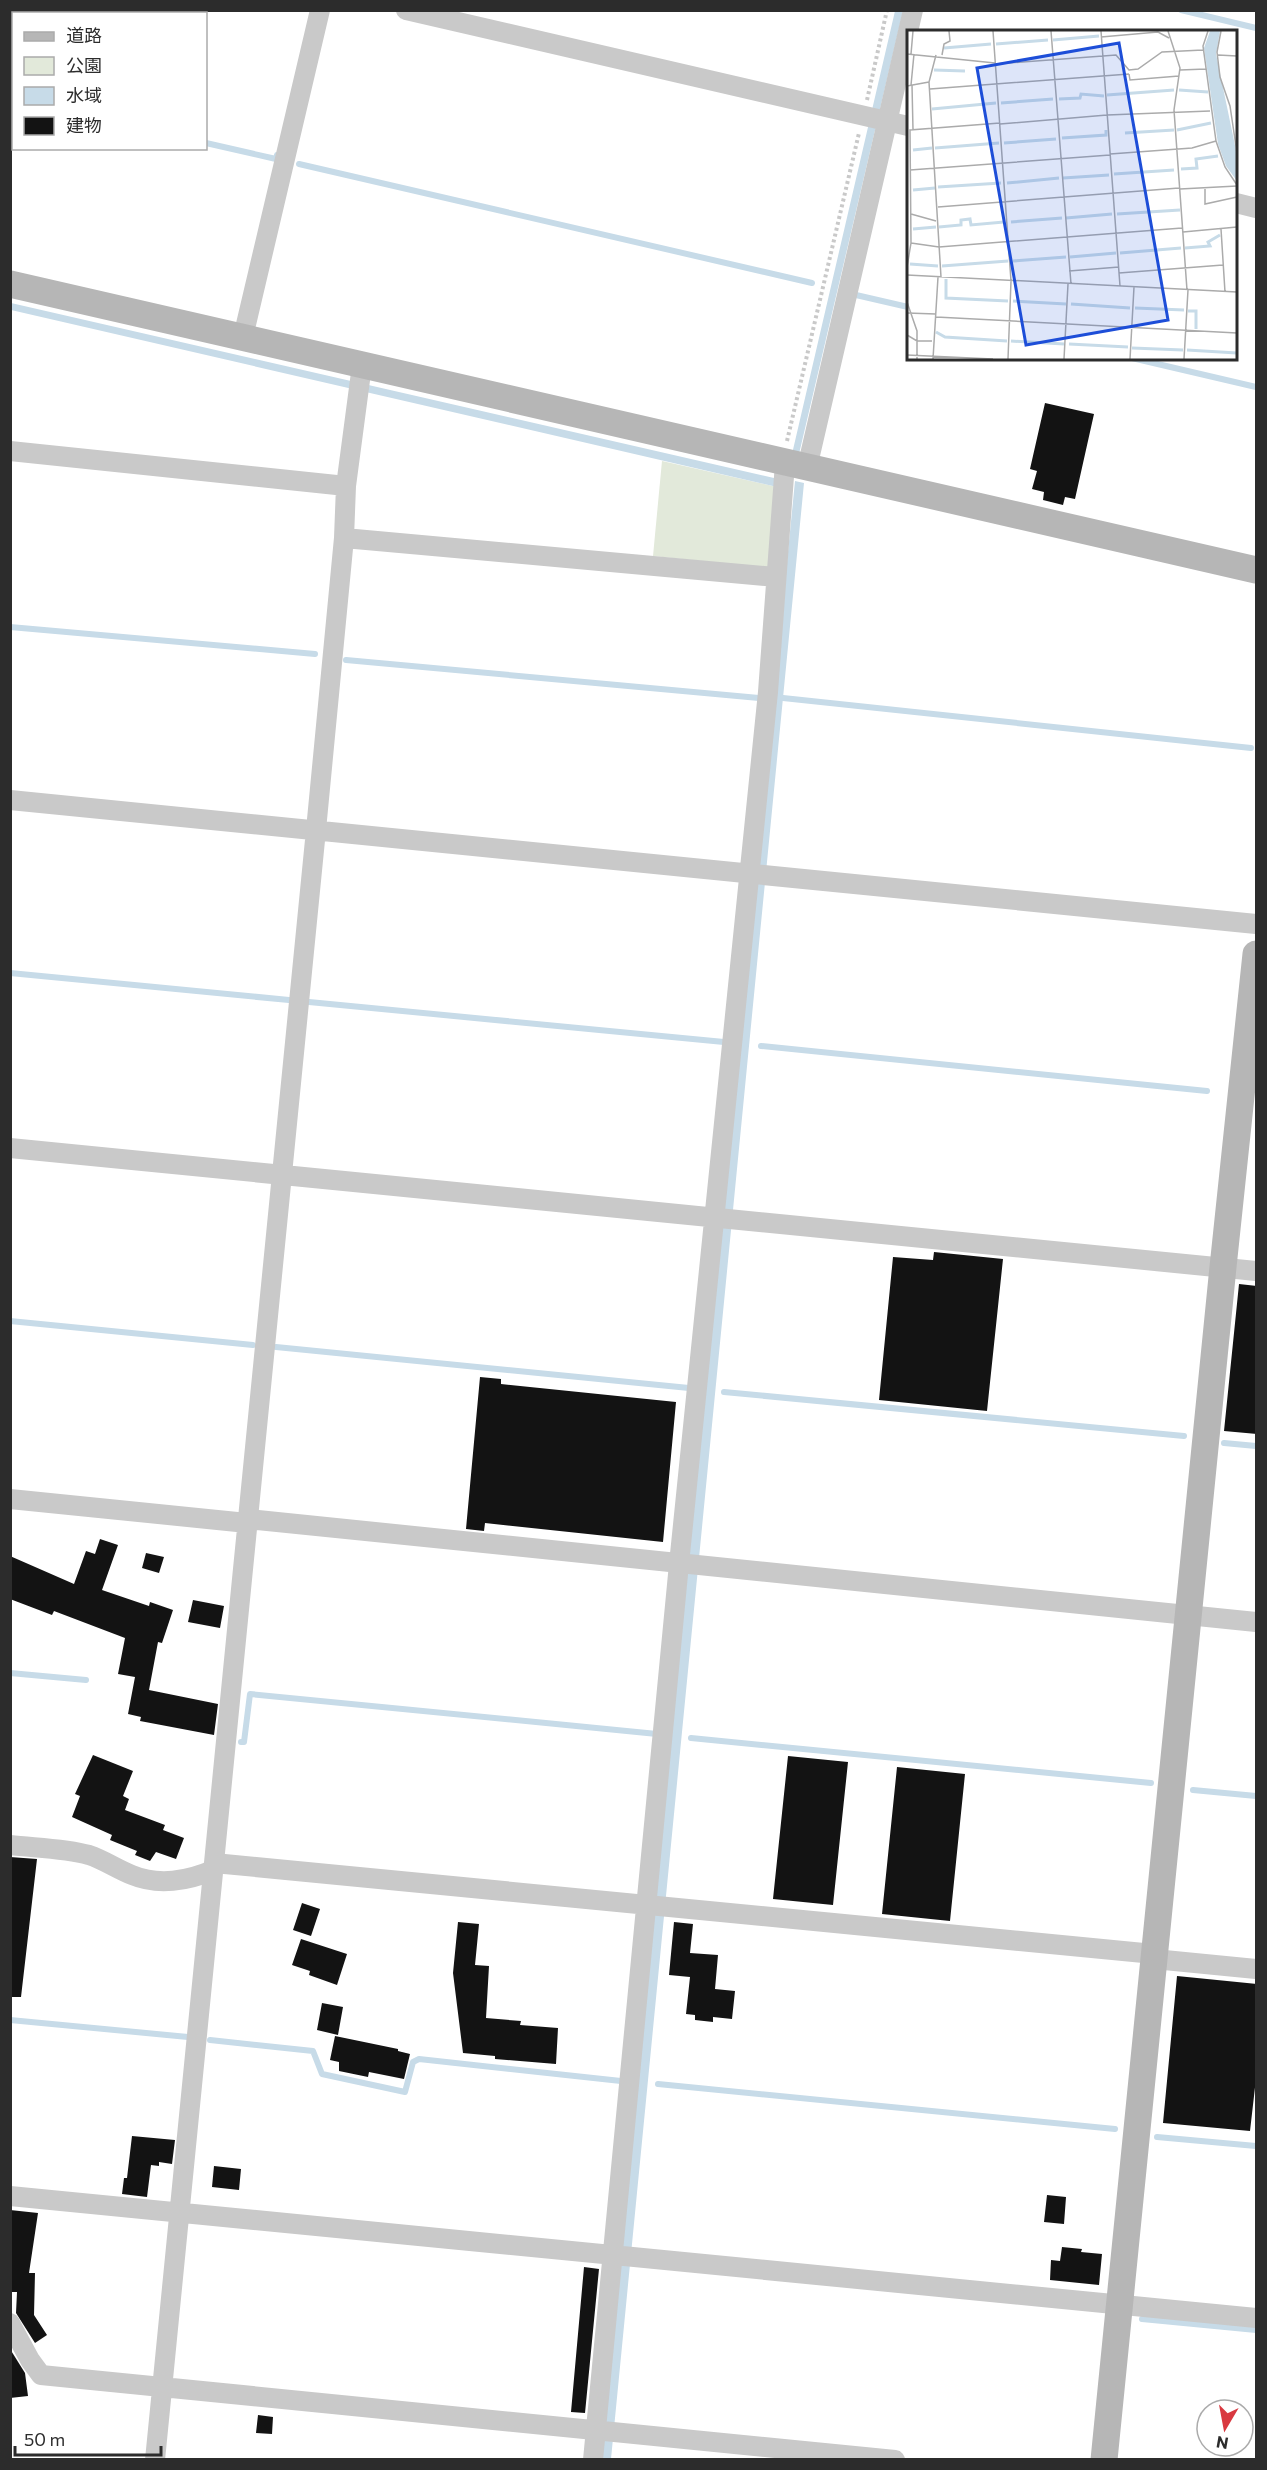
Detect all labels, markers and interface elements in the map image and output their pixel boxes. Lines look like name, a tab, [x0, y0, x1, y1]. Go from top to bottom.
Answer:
legend	[12, 12, 207, 150]
text: 道路	[66, 24, 102, 46]
inset map	[907, 30, 1237, 360]
text: 公園	[66, 54, 102, 76]
text: 水域	[66, 84, 102, 106]
text: 建物	[66, 114, 102, 136]
north arrow	[1195, 2398, 1255, 2458]
scale bar	[15, 2419, 160, 2457]
text: 50 m	[24, 2428, 65, 2450]
text: N	[1215, 2433, 1230, 2454]

